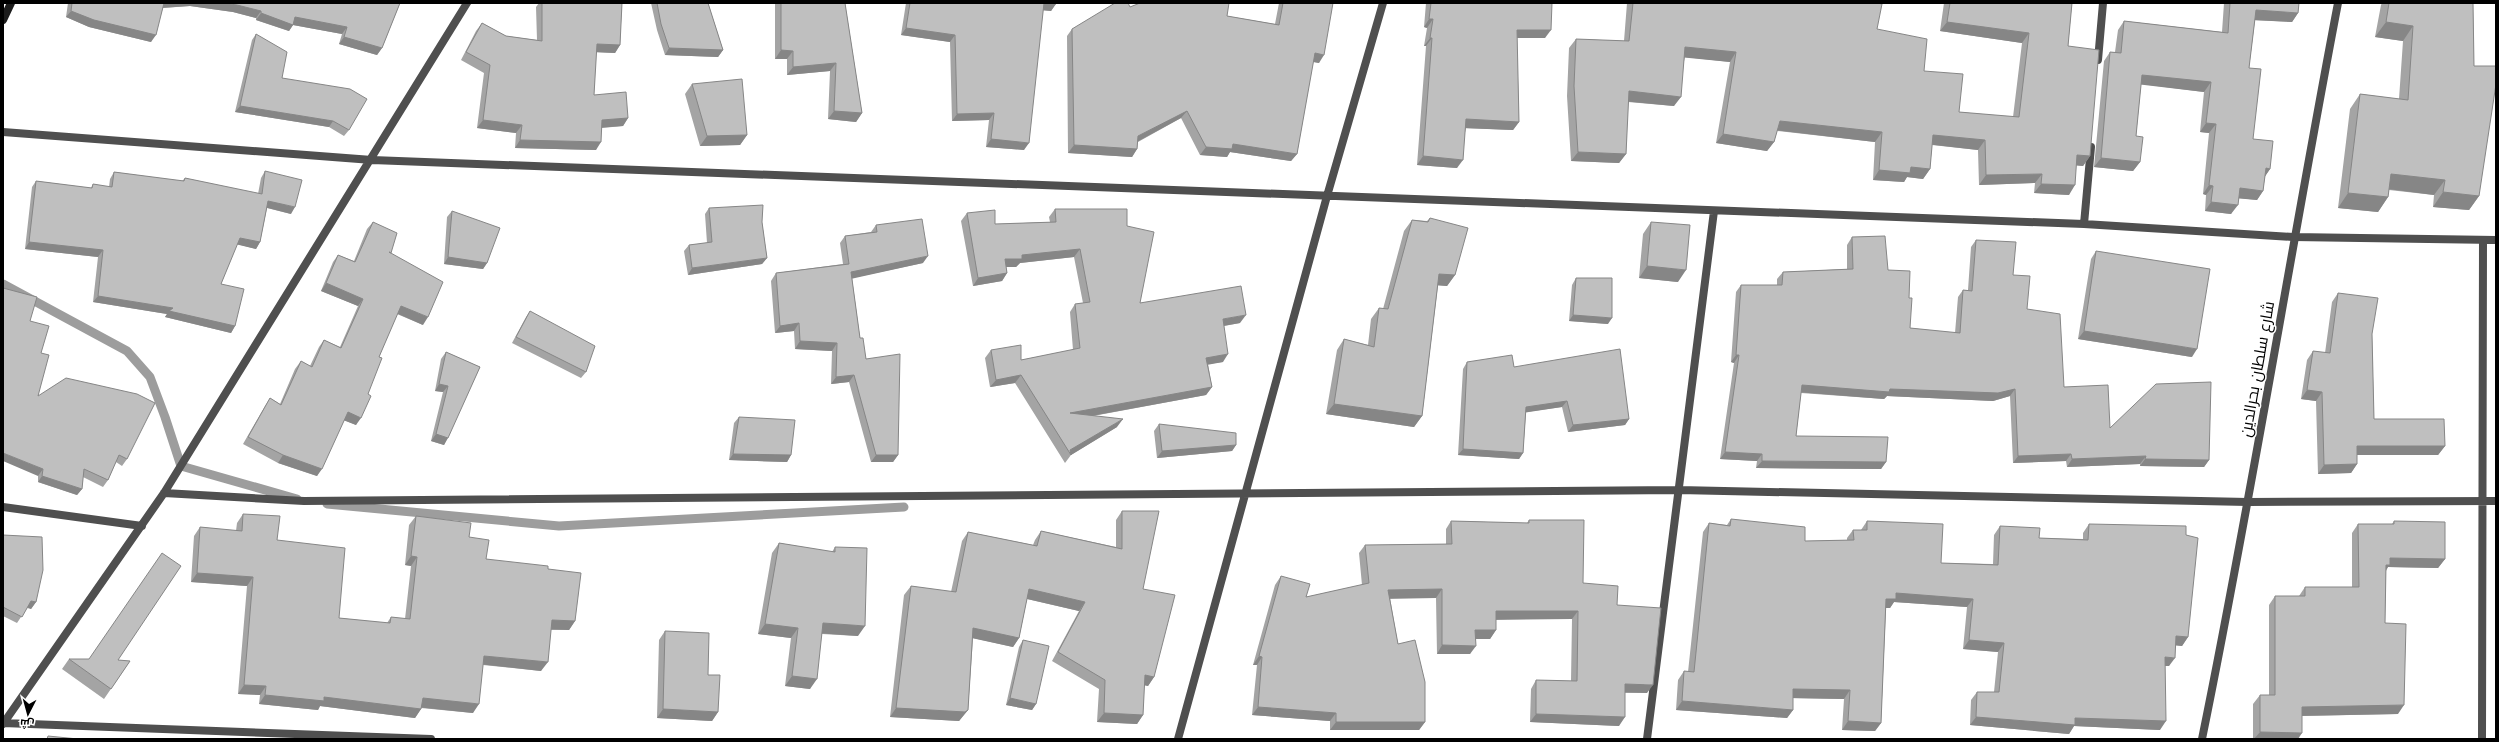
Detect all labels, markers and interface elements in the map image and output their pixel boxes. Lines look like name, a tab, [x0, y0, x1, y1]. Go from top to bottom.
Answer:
street label: شارع سلطان بحرالدين	[2234, 299, 2280, 439]
north arrow	[8, 694, 48, 734]
text: ش	[19, 715, 35, 733]

